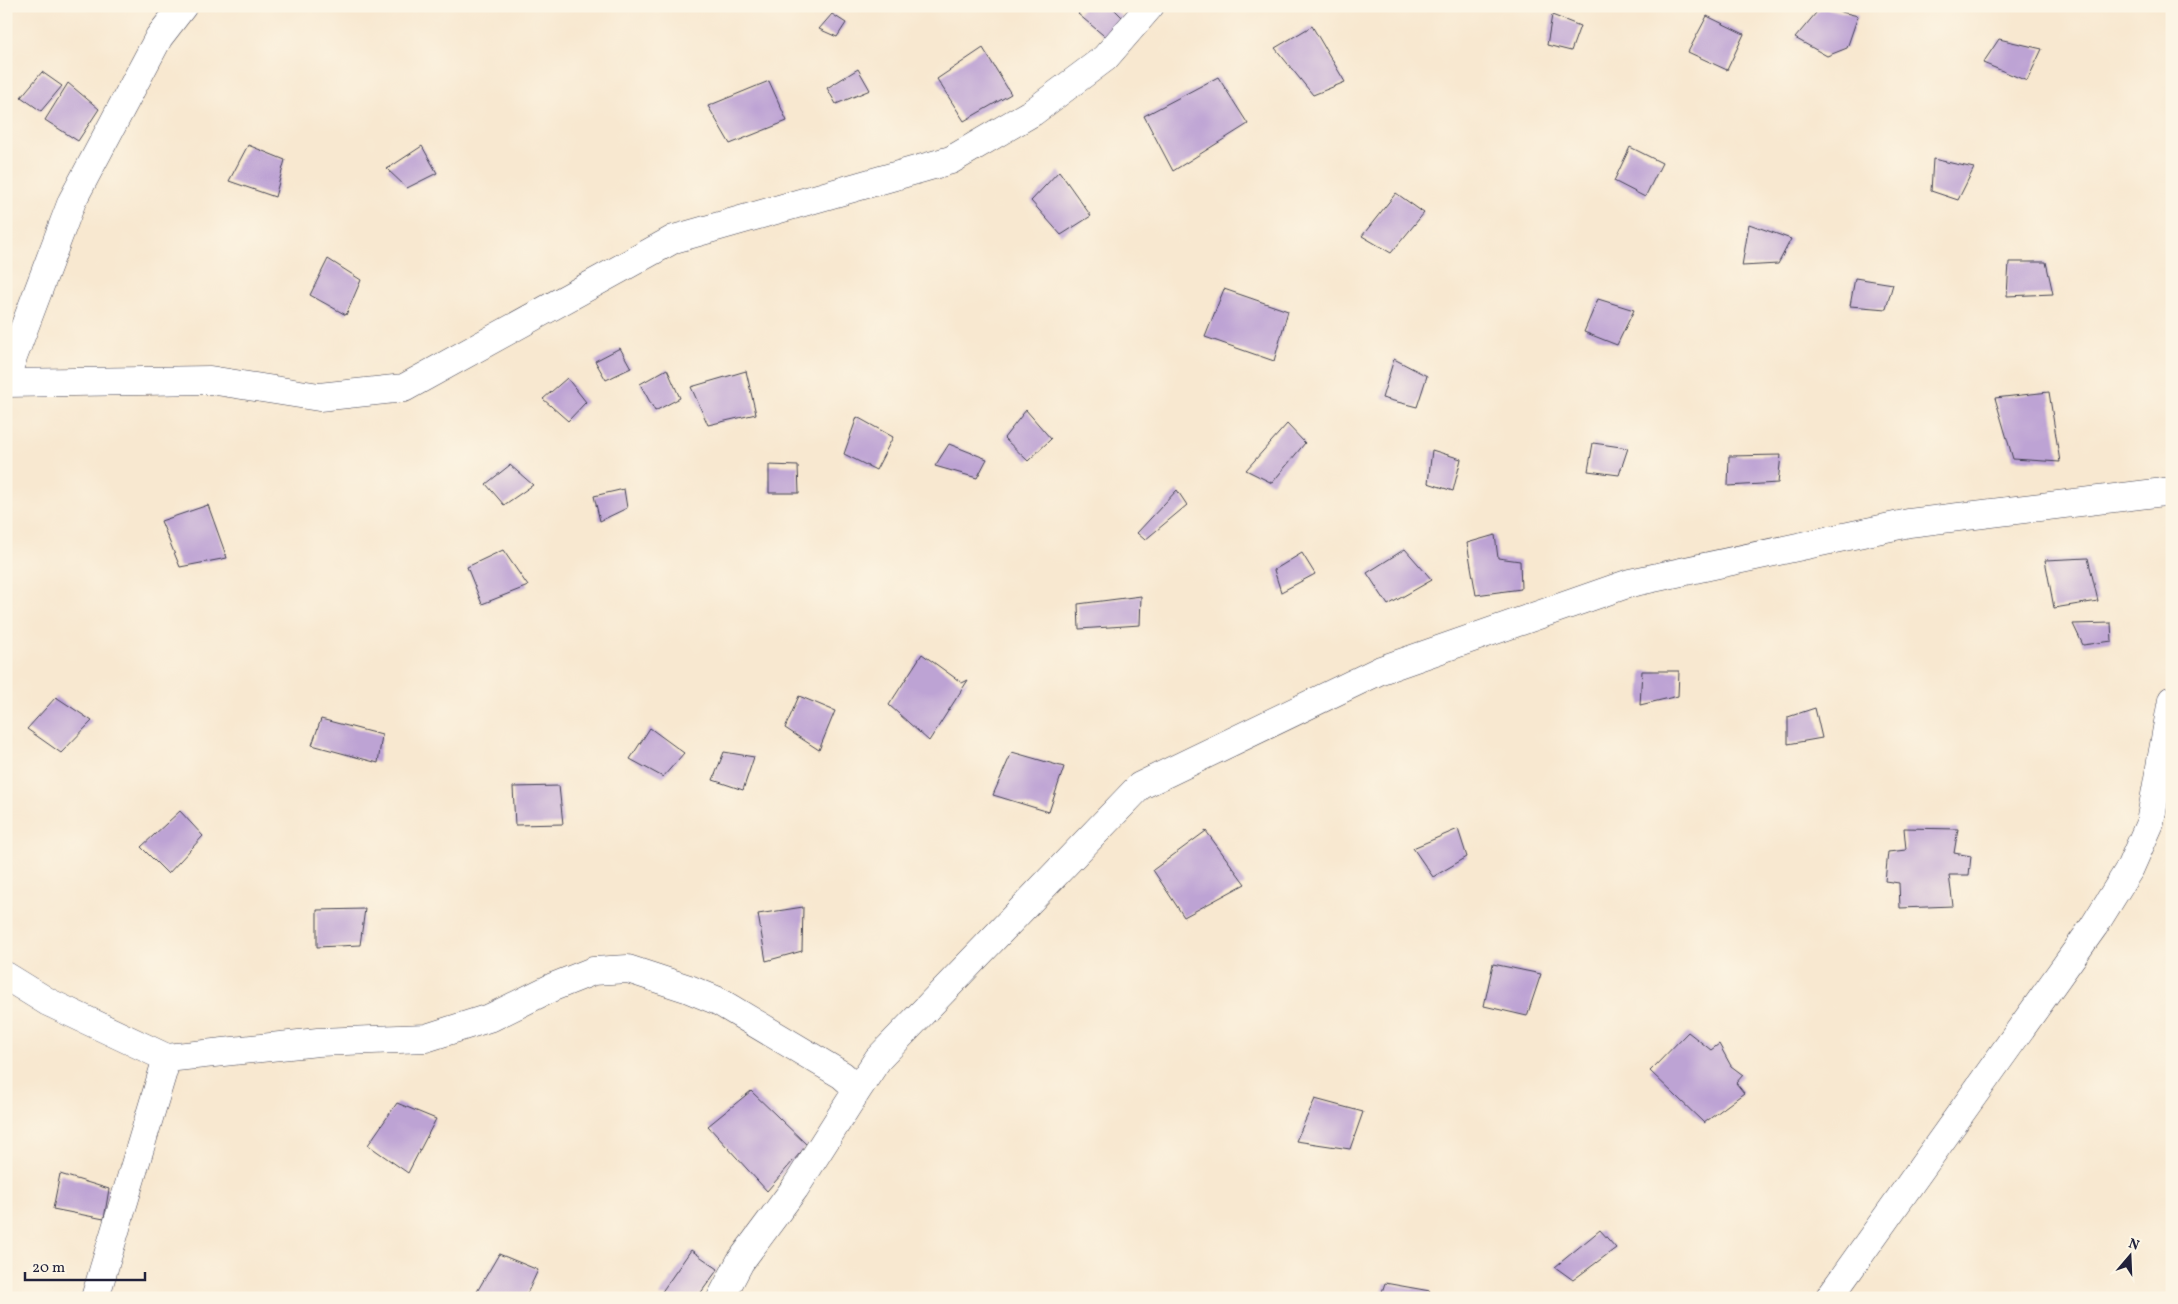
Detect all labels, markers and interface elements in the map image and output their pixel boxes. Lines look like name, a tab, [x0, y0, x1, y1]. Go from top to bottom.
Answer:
north arrow	[2106, 1232, 2156, 1282]
text: N	[2126, 1234, 2142, 1256]
scale bar	[25, 1249, 145, 1281]
text: 20 m	[32, 1258, 65, 1279]

